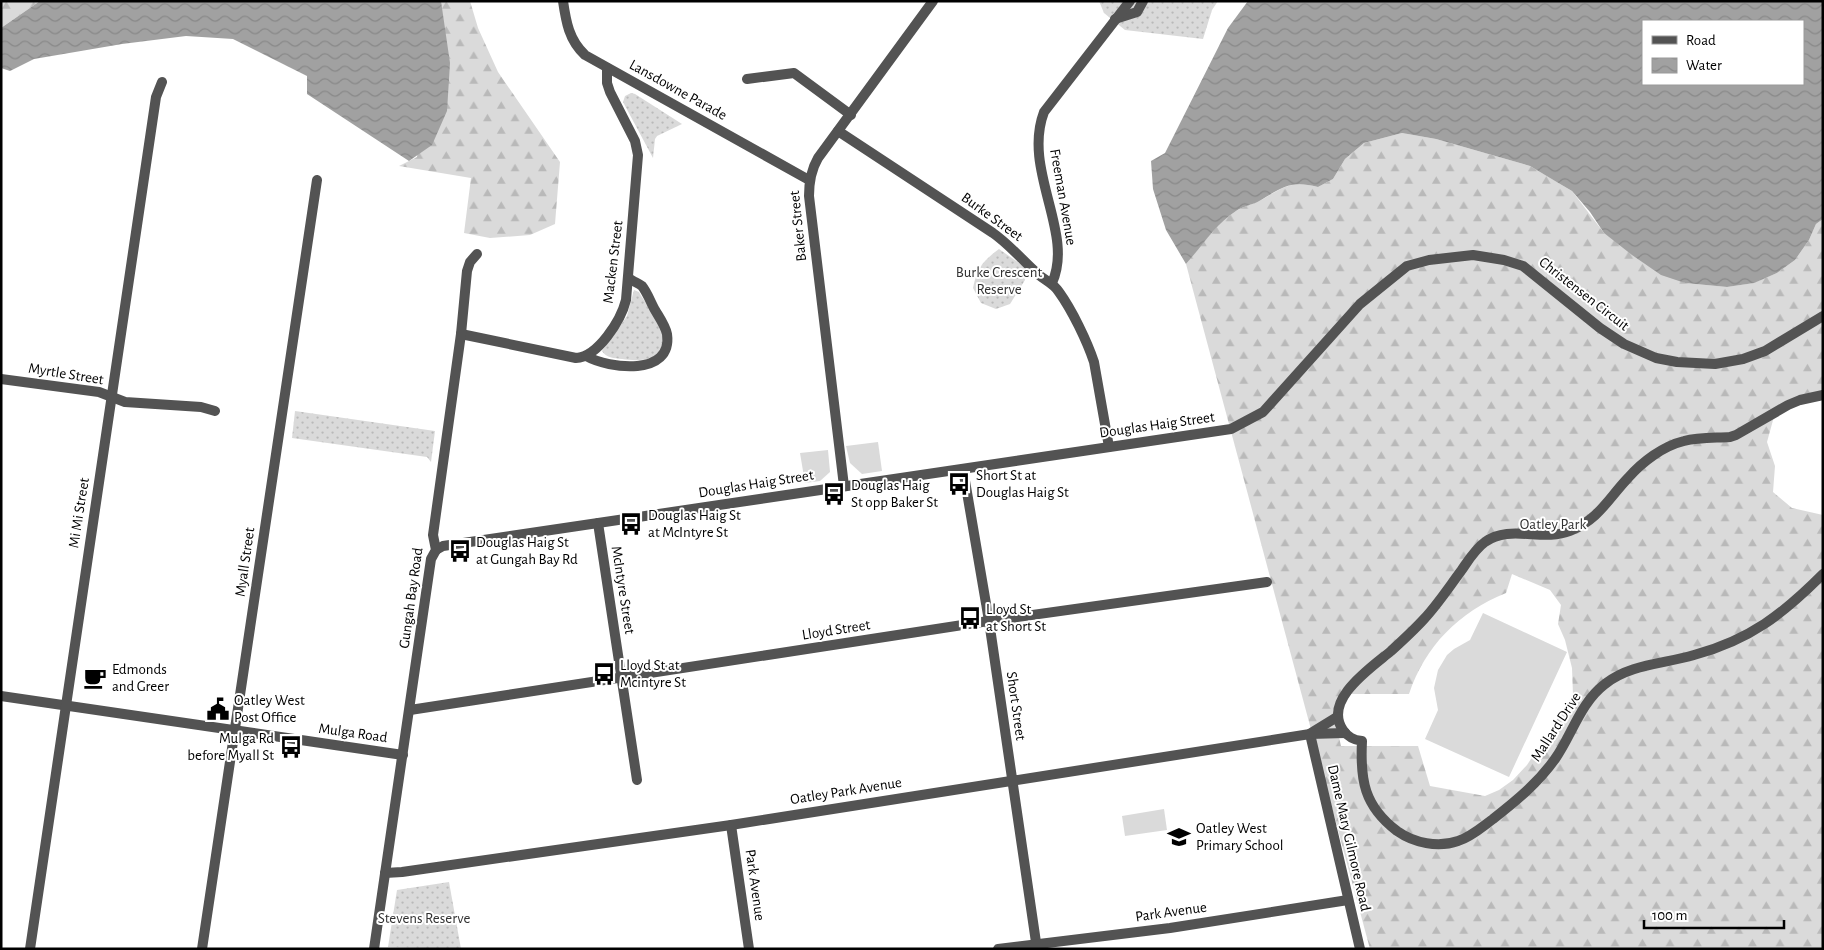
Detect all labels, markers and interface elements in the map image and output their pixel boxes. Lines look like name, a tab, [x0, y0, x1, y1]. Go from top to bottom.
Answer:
legend	[1642, 20, 1804, 85]
text: Road	[1686, 33, 1716, 48]
street label: Lansdowne Parade	[627, 57, 729, 123]
text: Water	[1686, 58, 1722, 73]
street label: Freeman Avenue	[1047, 148, 1079, 246]
street label: Baker Street	[787, 190, 809, 262]
street label: Burke Street	[959, 190, 1026, 244]
street label: Macken Street	[600, 219, 626, 304]
street label: Christensen Circuit	[1536, 254, 1632, 334]
park label: Burke Crescent Reserve	[956, 265, 1042, 297]
street label: Myrtle Street	[27, 361, 105, 387]
street label: Douglas Haig Street	[1098, 409, 1216, 441]
street label: Douglas Haig Street	[697, 467, 815, 501]
place label: Short St at Douglas Haig St	[976, 468, 1069, 500]
bus stop icon: Short St at Douglas Haig St	[946, 471, 972, 497]
street label: Mi Mi Street	[66, 476, 92, 549]
place label: Douglas Haig St opp Baker St	[851, 478, 938, 510]
bus stop icon: Douglas Haig St opp Baker St	[821, 481, 847, 507]
place label: Douglas Haig St at McIntyre St	[648, 508, 741, 540]
bus stop icon: Douglas Haig St at McIntyre St	[618, 511, 644, 537]
park label: Oatley Park	[1520, 517, 1586, 532]
street label: Myall Street	[233, 526, 257, 598]
place label: Douglas Haig St at Gungah Bay Rd	[476, 535, 578, 567]
bus stop icon: Douglas Haig St at Gungah Bay Rd	[447, 538, 473, 564]
street label: McIntyre Street	[609, 545, 637, 635]
street label: Gungah Bay Road	[396, 546, 426, 649]
place label: Lloyd St at Short St	[986, 602, 1046, 634]
bus stop icon: Lloyd St at Short St	[957, 605, 983, 631]
street label: Lloyd Street	[801, 617, 871, 643]
place label: Lloyd St at Mcintyre St	[620, 658, 686, 690]
bus stop icon: Lloyd St at Mcintyre St	[591, 661, 617, 687]
place label: Edmonds and Greer	[112, 662, 169, 694]
cafe icon: Edmonds and Greer	[82, 665, 108, 691]
street label: Short Street	[1004, 671, 1028, 742]
street label: Mallard Drive	[1528, 690, 1584, 764]
place label: Oatley West Post Office	[234, 693, 305, 725]
public building icon: Oatley West Post Office	[205, 696, 231, 722]
street label: Mulga Road	[318, 721, 389, 745]
place label: Mulga Rd before Myall St	[187, 731, 274, 763]
bus stop icon: Mulga Rd before Myall St	[278, 734, 304, 760]
street label: Dame Mary Gilmore Road	[1325, 763, 1373, 913]
street label: Oatley Park Avenue	[789, 775, 903, 807]
place label: Oatley West Primary School	[1196, 821, 1284, 853]
school or university icon: Oatley West Primary School	[1166, 824, 1192, 850]
street label: Park Avenue	[743, 848, 767, 922]
scale bar	[1644, 898, 1784, 930]
street label: Park Avenue	[1134, 900, 1208, 924]
text: 100 m	[1652, 908, 1687, 923]
park label: Stevens Reserve	[378, 911, 470, 926]

